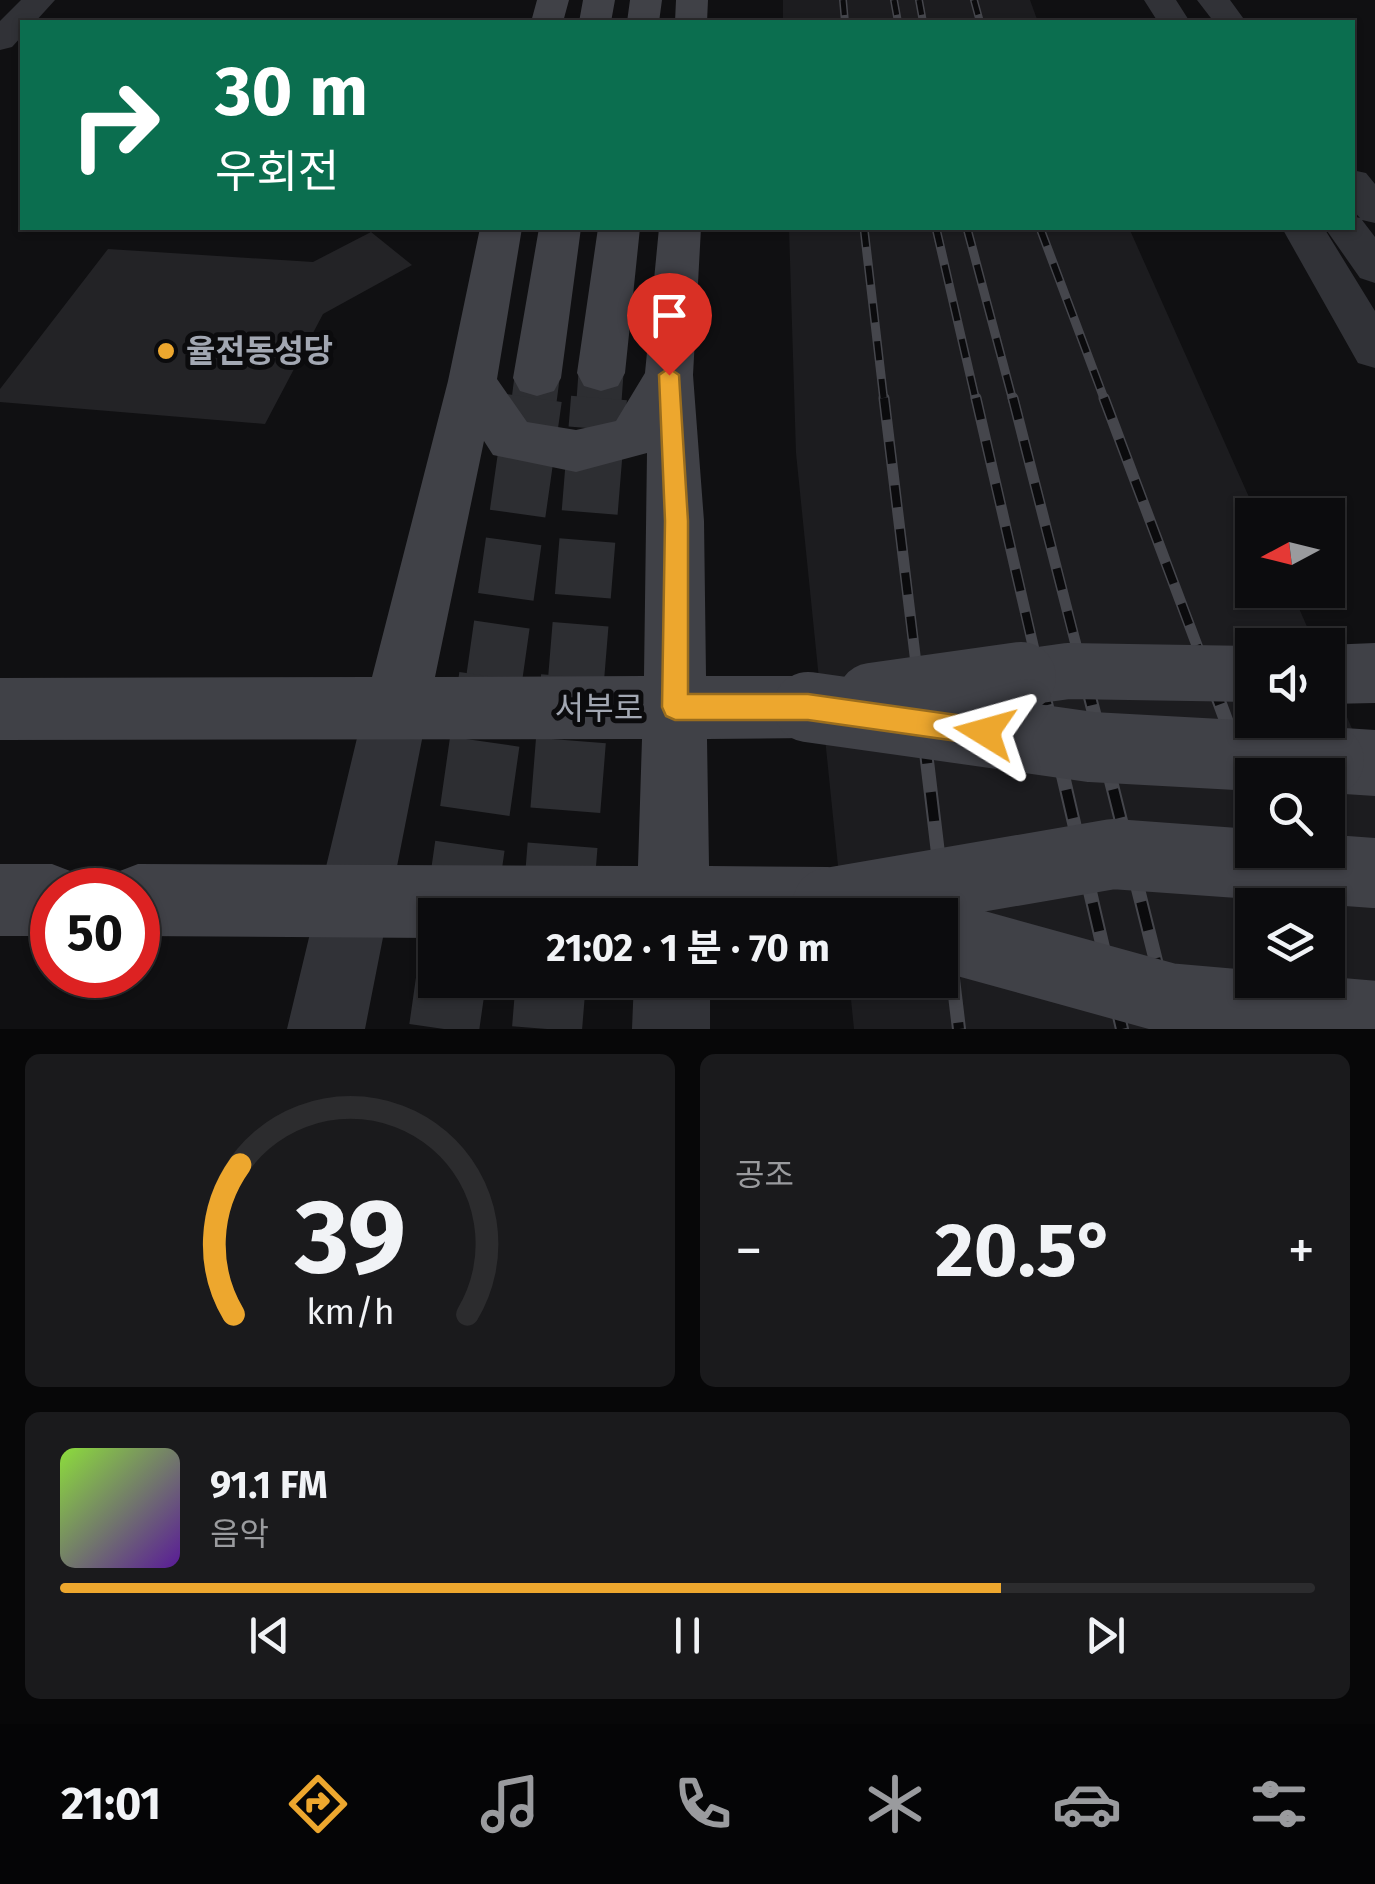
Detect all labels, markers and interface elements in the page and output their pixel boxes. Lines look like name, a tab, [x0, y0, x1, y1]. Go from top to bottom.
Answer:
text: 30 m	[215, 50, 368, 134]
icon: right	[50, 60, 180, 190]
text: 우회전	[215, 145, 339, 199]
pin	[627, 273, 712, 376]
icon: arrive	[642, 288, 697, 343]
place label: 율전동성당	[186, 332, 333, 370]
marker: 율전동성당	[155, 340, 177, 362]
north arrow	[1235, 498, 1345, 608]
map controls	[1235, 498, 1345, 998]
button: sound	[1235, 628, 1345, 738]
position arrow	[933, 680, 1037, 784]
street label: 서부로	[555, 689, 643, 727]
button: search	[1235, 758, 1345, 868]
speed limit sign: 50	[30, 868, 160, 998]
button: layers	[1235, 888, 1345, 998]
text: 21:02 · 1 분 · 70 m	[546, 925, 830, 971]
text: 공조	[735, 1156, 794, 1194]
text: 39	[293, 1175, 406, 1300]
text: 20.5°	[935, 1206, 1115, 1296]
text: −	[735, 1218, 763, 1284]
text: +	[1288, 1218, 1315, 1284]
text: km/h	[306, 1291, 394, 1333]
text: 91.1 FM	[210, 1462, 328, 1508]
text: 음악	[210, 1515, 269, 1553]
icon: previous	[242, 1608, 297, 1663]
icon: pause	[660, 1608, 715, 1663]
icon: next	[1078, 1608, 1133, 1663]
icon: directions	[283, 1769, 353, 1839]
icon: music	[475, 1769, 545, 1839]
icon: phone	[668, 1769, 738, 1839]
icon: climate	[860, 1769, 930, 1839]
icon: car	[1052, 1769, 1122, 1839]
icon: filters	[1244, 1769, 1314, 1839]
text: 21:01	[61, 1777, 161, 1831]

